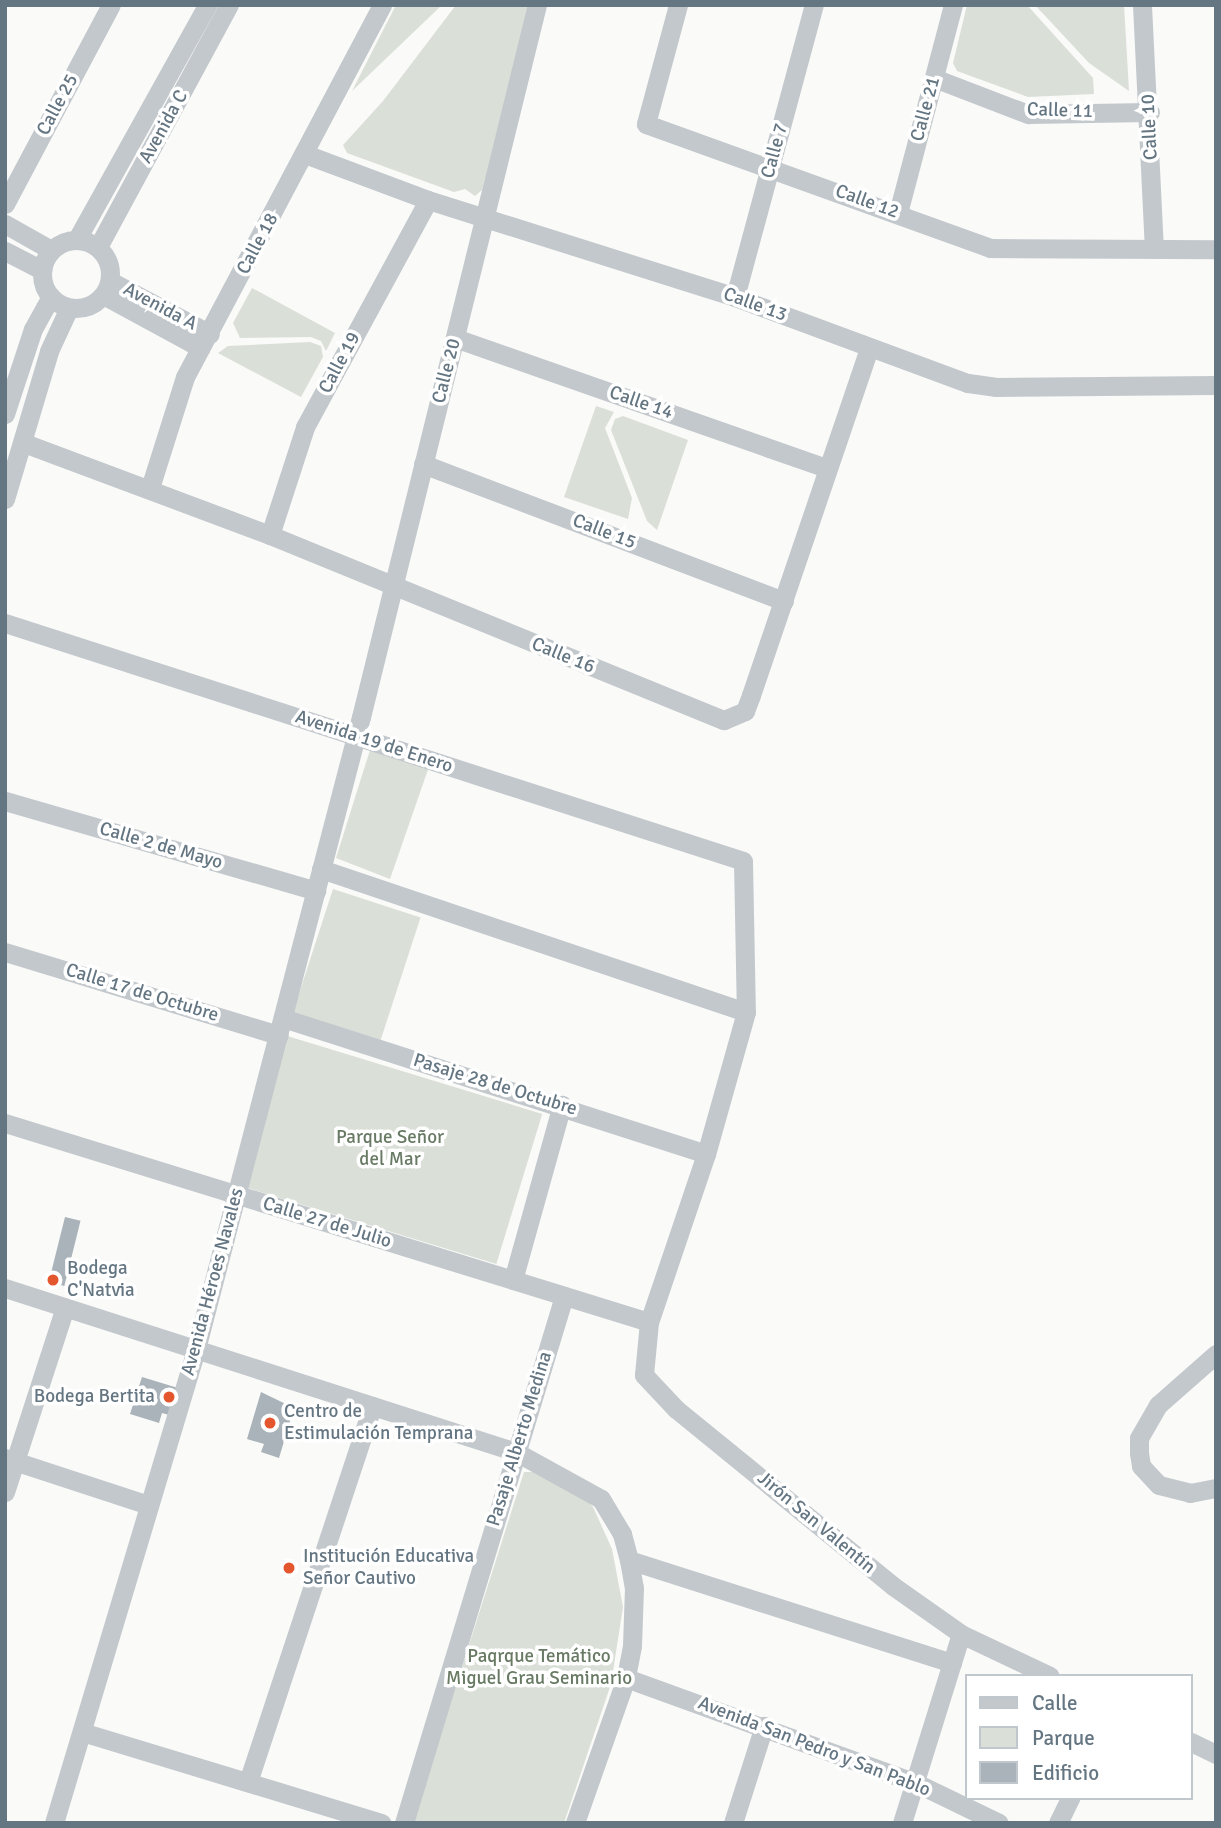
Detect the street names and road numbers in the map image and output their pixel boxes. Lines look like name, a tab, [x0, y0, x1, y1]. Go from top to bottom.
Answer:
street label: Calle 25	[32, 71, 84, 139]
street label: Calle 21	[906, 74, 946, 144]
street label: Avenida C	[135, 86, 193, 168]
street label: Calle 10	[1137, 93, 1163, 161]
street label: Calle 11	[1027, 98, 1093, 124]
street label: Calle 7	[757, 121, 793, 181]
street label: Calle 12	[832, 180, 902, 224]
street label: Calle 18	[232, 210, 284, 278]
street label: Avenida A	[119, 278, 201, 336]
street label: Calle 13	[720, 283, 790, 327]
street label: Calle 19	[314, 329, 366, 397]
street label: Calle 20	[428, 336, 466, 406]
street label: Calle 14	[606, 381, 676, 425]
street label: Calle 15	[569, 510, 639, 554]
street label: Calle 16	[528, 633, 598, 679]
street label: Avenida 19 de Enero	[292, 706, 456, 778]
street label: Calle 2 de Mayo	[97, 818, 225, 874]
street label: Calle 17 de Octubre	[63, 959, 221, 1027]
street label: Pasaje 28 de Octubre	[410, 1049, 580, 1121]
street label: Avenida Héroes Navales	[177, 1186, 249, 1378]
street label: Calle 27 de Julio	[260, 1193, 394, 1253]
street label: Pasaje Alberto Medina	[483, 1349, 557, 1529]
street label: Jirón San Valentín	[752, 1467, 880, 1579]
street label: Avenida San Pedro y San Pablo	[695, 1692, 933, 1802]

